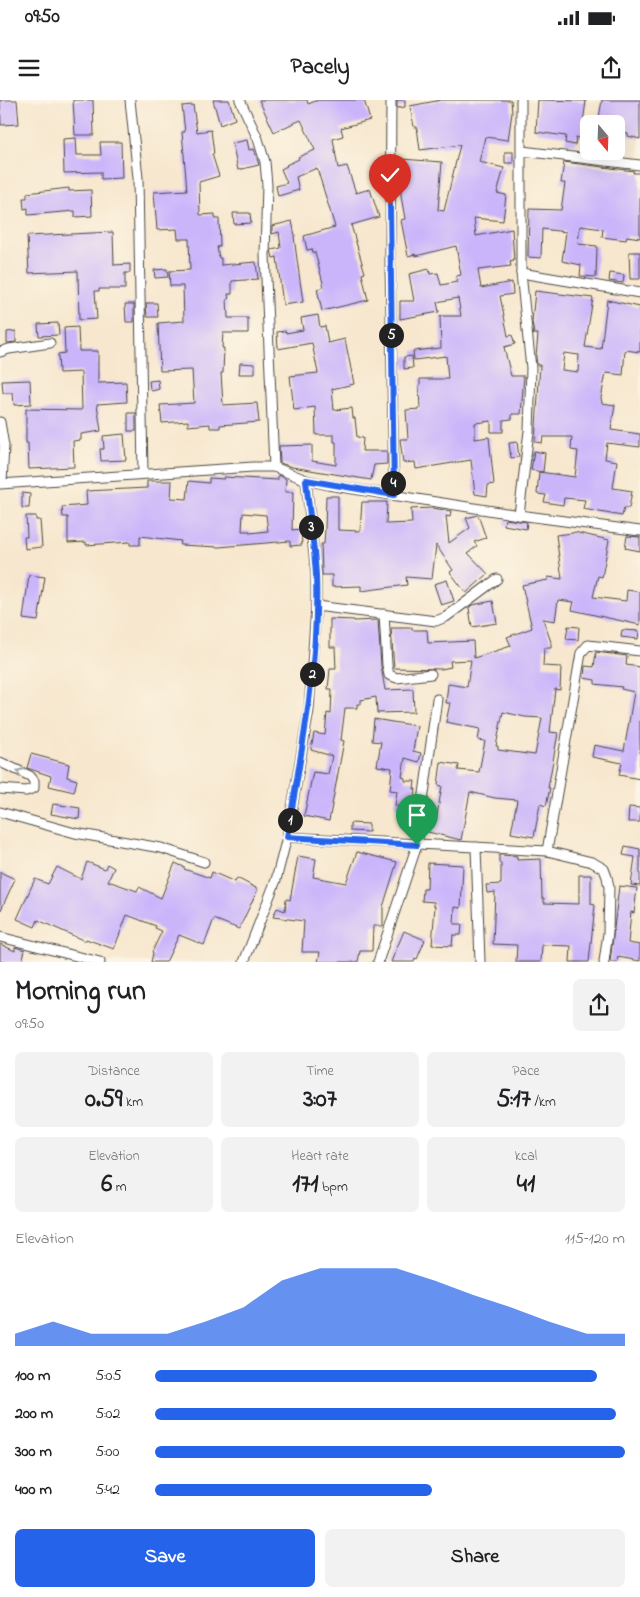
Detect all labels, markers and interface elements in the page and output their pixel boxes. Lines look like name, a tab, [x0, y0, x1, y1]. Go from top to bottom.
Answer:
text: 09:50	[25, 4, 60, 31]
text: Pacely	[291, 52, 349, 84]
icon: menu	[15, 54, 43, 82]
icon: share	[597, 54, 625, 82]
north arrow	[580, 115, 625, 160]
map controls	[580, 115, 625, 160]
pin	[369, 154, 411, 205]
icon: check	[376, 161, 404, 189]
pin: 5	[378, 322, 404, 348]
text: 5	[387, 325, 396, 346]
pin: 4	[380, 470, 406, 496]
text: 4	[391, 473, 396, 494]
pin: 3	[298, 514, 324, 540]
text: 3	[309, 517, 314, 538]
pin: 2	[300, 662, 324, 686]
text: 2	[309, 664, 316, 685]
one-way arrow	[17, 769, 26, 779]
pin	[396, 794, 438, 845]
icon: arrive	[403, 801, 431, 829]
pin: 1	[278, 808, 302, 832]
text: 1	[288, 810, 293, 831]
text: Morning run	[15, 972, 146, 1013]
button: share	[573, 979, 625, 1031]
text: 09:50	[15, 1012, 44, 1036]
text: Distance	[88, 1061, 140, 1082]
text: Time	[306, 1061, 334, 1082]
text: Pace	[512, 1061, 540, 1082]
text: 0.59	[85, 1082, 123, 1118]
text: 3:07	[303, 1082, 337, 1118]
text: 5:17	[496, 1082, 531, 1118]
text: km	[123, 1092, 143, 1113]
text: /km	[531, 1092, 556, 1113]
text: Elevation	[88, 1146, 140, 1167]
text: Heart rate	[291, 1146, 349, 1167]
text: kcal	[515, 1146, 537, 1167]
text: 6	[101, 1167, 112, 1203]
text: 171	[292, 1167, 318, 1203]
text: 41	[517, 1167, 535, 1203]
text: m	[112, 1177, 127, 1198]
text: bpm	[318, 1177, 348, 1198]
text: Elevation	[15, 1227, 74, 1251]
text: 115–120 m	[565, 1227, 625, 1251]
text: 100 m	[15, 1364, 50, 1388]
text: 5:05	[95, 1364, 122, 1388]
text: 200 m	[15, 1402, 53, 1426]
text: 5:02	[95, 1402, 120, 1426]
text: 300 m	[15, 1440, 52, 1464]
text: 5:00	[95, 1440, 119, 1464]
text: 400 m	[15, 1478, 52, 1502]
text: 5:42	[95, 1478, 120, 1502]
button: Save	[15, 1529, 315, 1587]
button: Share	[325, 1529, 625, 1587]

